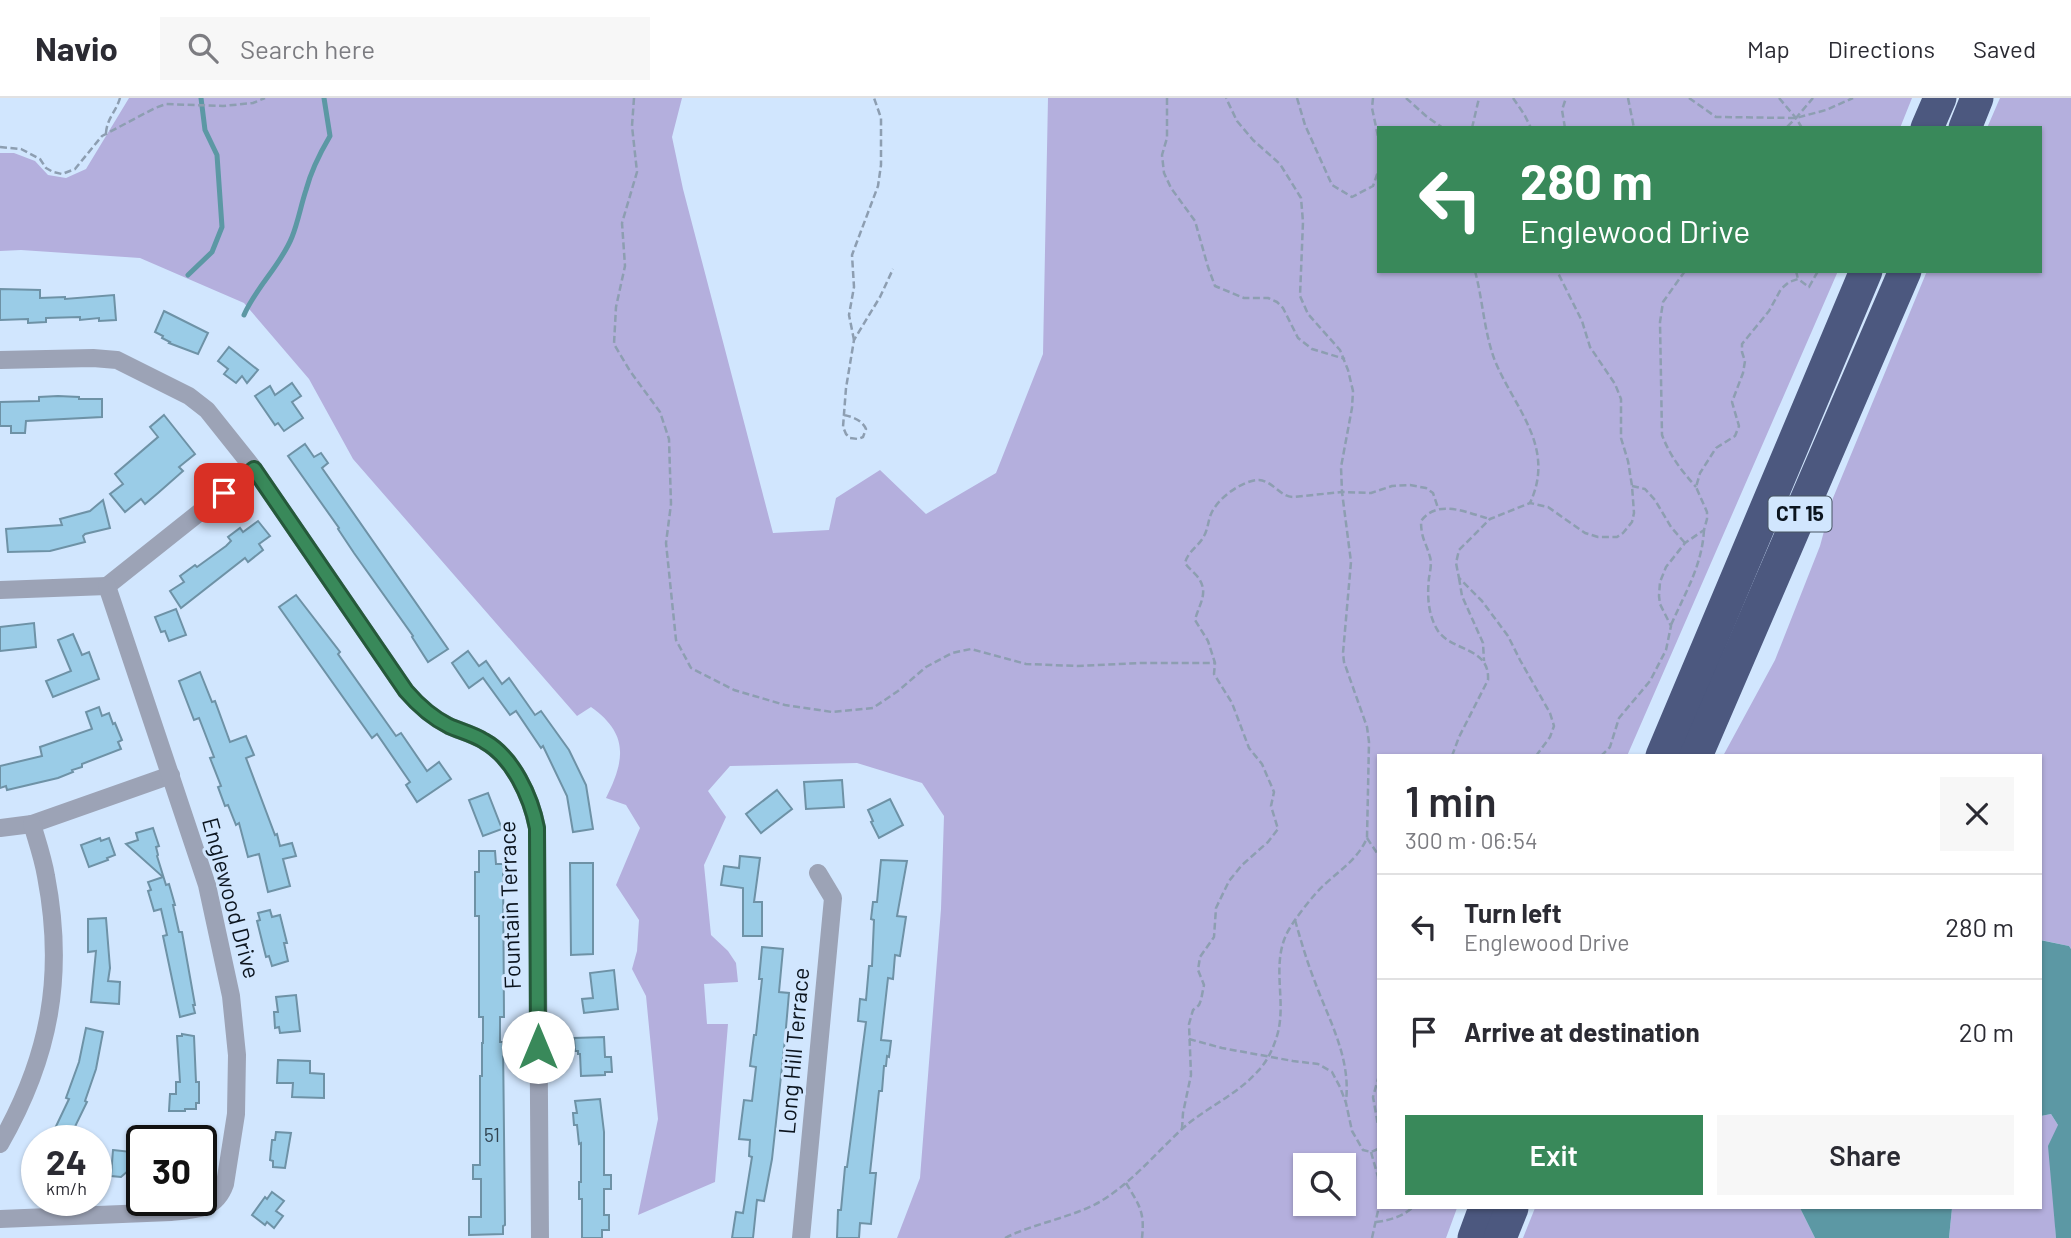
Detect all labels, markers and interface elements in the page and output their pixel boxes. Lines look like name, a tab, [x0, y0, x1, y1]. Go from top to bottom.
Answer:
search box	[160, 17, 650, 80]
text: Navio	[35, 28, 118, 68]
icon: search	[184, 29, 222, 67]
text: Search here	[240, 33, 375, 64]
text: Map	[1747, 34, 1790, 63]
text: Directions	[1828, 34, 1935, 63]
text: Saved	[1973, 34, 2036, 63]
text: 280 m	[1520, 151, 1653, 210]
icon: left	[1405, 154, 1496, 245]
text: Englewood Drive	[1520, 211, 1750, 249]
pin	[194, 463, 254, 523]
icon: arrive	[205, 474, 243, 512]
road number: CT 15	[1769, 496, 1832, 532]
text: 1 min	[1405, 775, 1497, 825]
button: close	[1940, 777, 2014, 851]
street label: Englewood Drive	[197, 814, 267, 981]
street label: Fountain Terrace	[492, 820, 526, 990]
text: 300 m · 06:54	[1405, 826, 1538, 854]
text: Turn left	[1464, 897, 1562, 928]
icon: left	[1405, 908, 1443, 946]
text: 280 m	[1945, 911, 2014, 942]
text: Englewood Drive	[1464, 928, 1630, 956]
street label: Long Hill Terrace	[772, 966, 814, 1135]
position arrow	[501, 1010, 575, 1084]
icon: arrive	[1405, 1013, 1443, 1051]
text: Arrive at destination	[1464, 1016, 1700, 1047]
text: 20 m	[1959, 1016, 2014, 1047]
button: Exit	[1405, 1115, 1703, 1195]
button: Share	[1717, 1115, 2014, 1195]
house number: 51	[484, 1123, 500, 1146]
speed limit sign: 30	[126, 1125, 217, 1216]
text: 24	[46, 1140, 87, 1182]
map controls	[1293, 1153, 1356, 1216]
button: search	[1293, 1153, 1356, 1216]
text: km/h	[46, 1177, 87, 1199]

